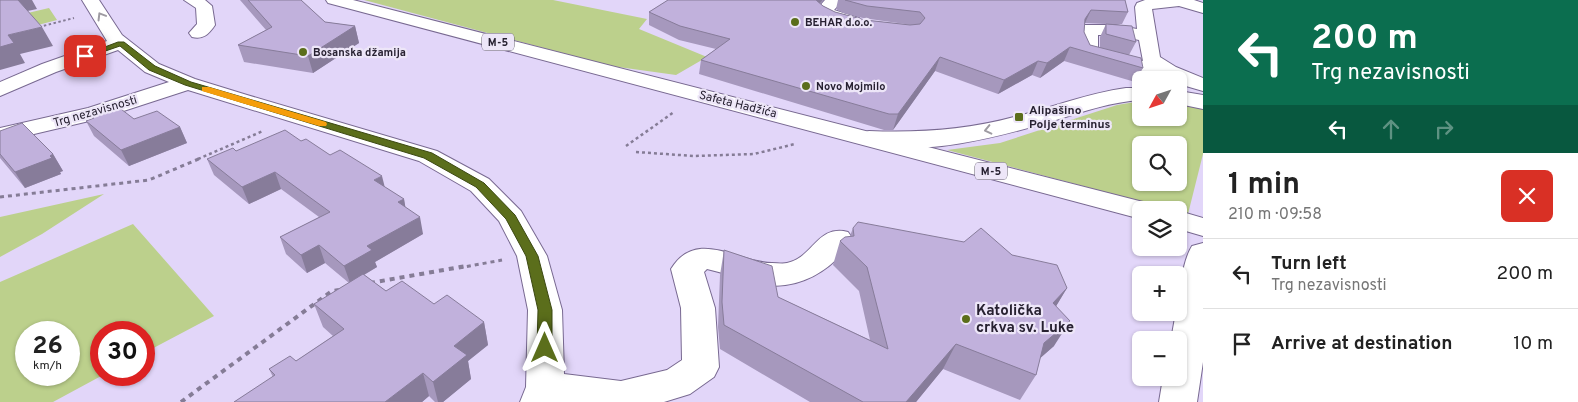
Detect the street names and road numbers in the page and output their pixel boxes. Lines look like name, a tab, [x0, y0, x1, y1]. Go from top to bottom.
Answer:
road number: M-5	[482, 34, 514, 51]
street label: Safeta Hadžića	[697, 88, 778, 122]
street label: Trg nezavisnosti	[51, 92, 139, 132]
road number: M-5	[975, 162, 1007, 180]

